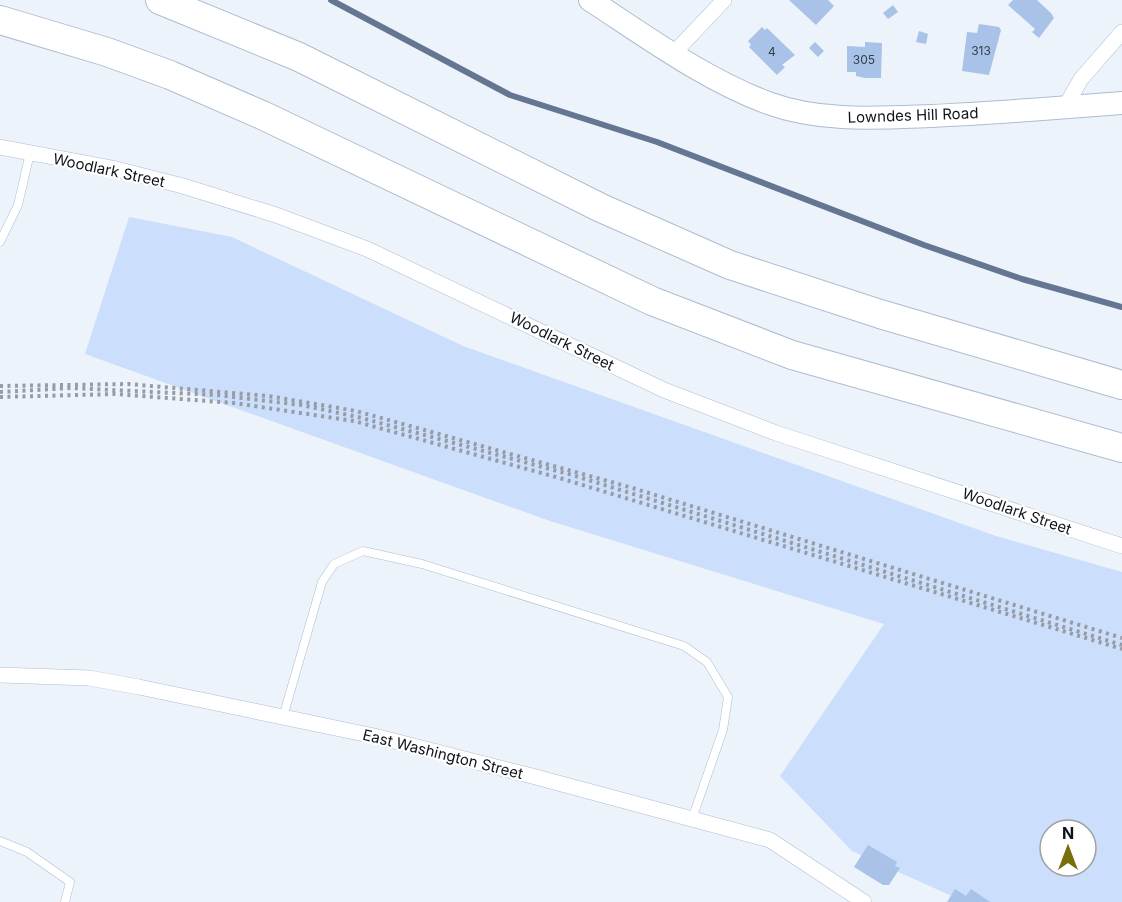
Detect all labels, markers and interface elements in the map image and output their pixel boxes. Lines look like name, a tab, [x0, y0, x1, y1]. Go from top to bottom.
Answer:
house number: 313	[971, 43, 991, 58]
house number: 4	[768, 44, 776, 59]
house number: 305	[853, 52, 875, 67]
street label: Lowndes Hill Road	[847, 103, 979, 127]
street label: Woodlark Street	[51, 149, 167, 191]
street label: Woodlark Street	[507, 307, 617, 375]
street label: Woodlark Street	[960, 483, 1074, 539]
street label: East Washington Street	[361, 725, 525, 783]
north arrow	[1038, 818, 1098, 878]
text: N	[1062, 823, 1074, 843]

